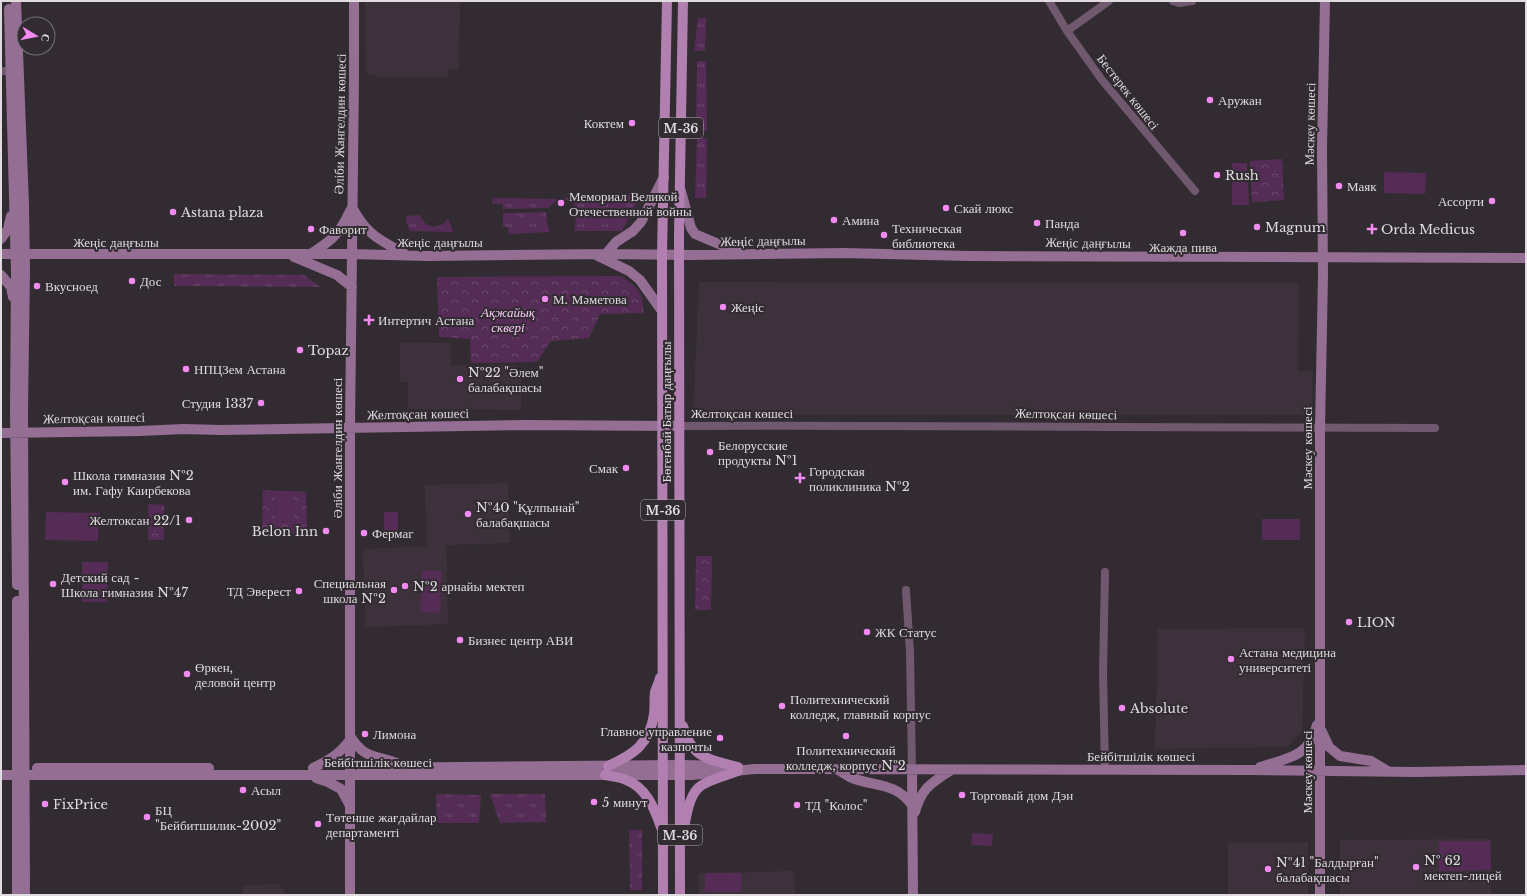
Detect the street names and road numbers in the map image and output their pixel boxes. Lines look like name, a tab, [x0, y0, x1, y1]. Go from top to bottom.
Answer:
street label: Бестерек көшесі	[1093, 51, 1163, 134]
street label: Әліби Жангелдин көшесі	[330, 53, 350, 195]
street label: Мәскеу көшесі	[1301, 82, 1319, 166]
road number: M-36	[659, 118, 703, 138]
street label: Жеңіс даңғылы	[720, 232, 806, 250]
street label: Жеңіс даңғылы	[73, 234, 159, 251]
street label: Жеңіс даңғылы	[397, 234, 483, 251]
street label: Жеңіс даңғылы	[1045, 234, 1131, 252]
street label: Бөгенбай Батыр даңғылы	[658, 341, 675, 483]
street label: Әліби Жангелдин көшесі	[329, 377, 346, 518]
street label: Желтоқсан көшесі	[367, 405, 470, 423]
street label: Желтоқсан көшесі	[691, 405, 794, 422]
street label: Желтоқсан көшесі	[1015, 405, 1118, 423]
street label: Мәскеу көшесі	[1299, 406, 1316, 490]
street label: Желтоқсан көшесі	[43, 409, 146, 427]
road number: M-36	[641, 500, 685, 520]
street label: Мәскеу көшесі	[1299, 730, 1316, 814]
street label: Бейбітшілік көшесі	[1087, 748, 1195, 765]
street label: Бейбітшілік көшесі	[324, 754, 432, 771]
road number: M-36	[658, 825, 702, 845]

